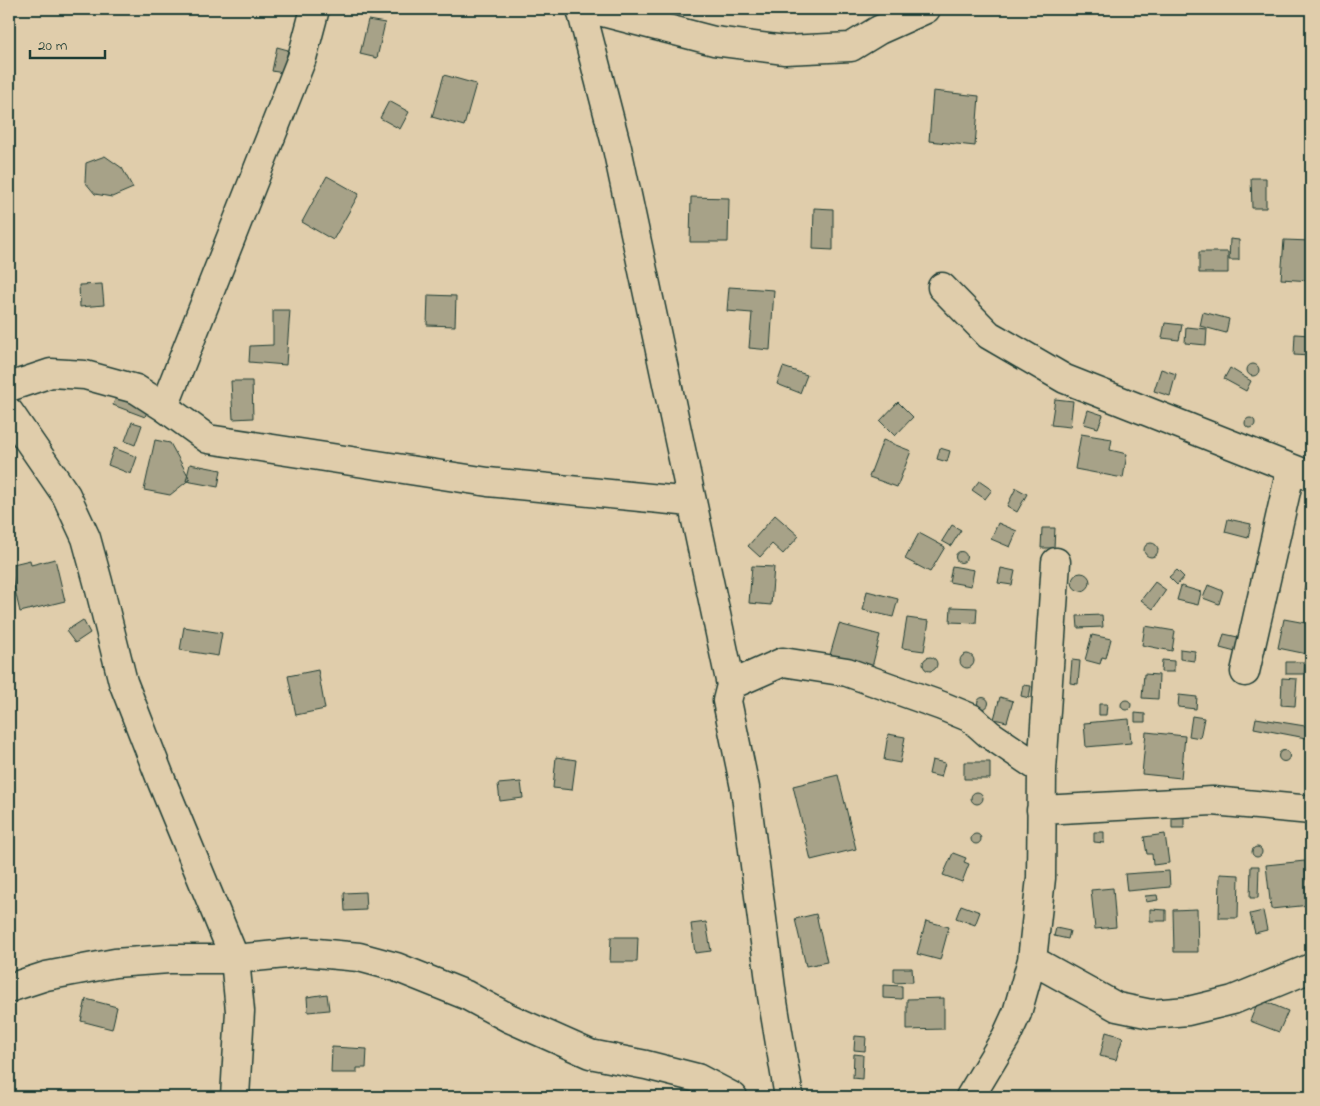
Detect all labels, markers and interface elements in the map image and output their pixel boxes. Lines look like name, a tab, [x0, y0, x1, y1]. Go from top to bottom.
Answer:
scale bar	[30, 28, 105, 60]
text: 20 m	[38, 35, 68, 57]

